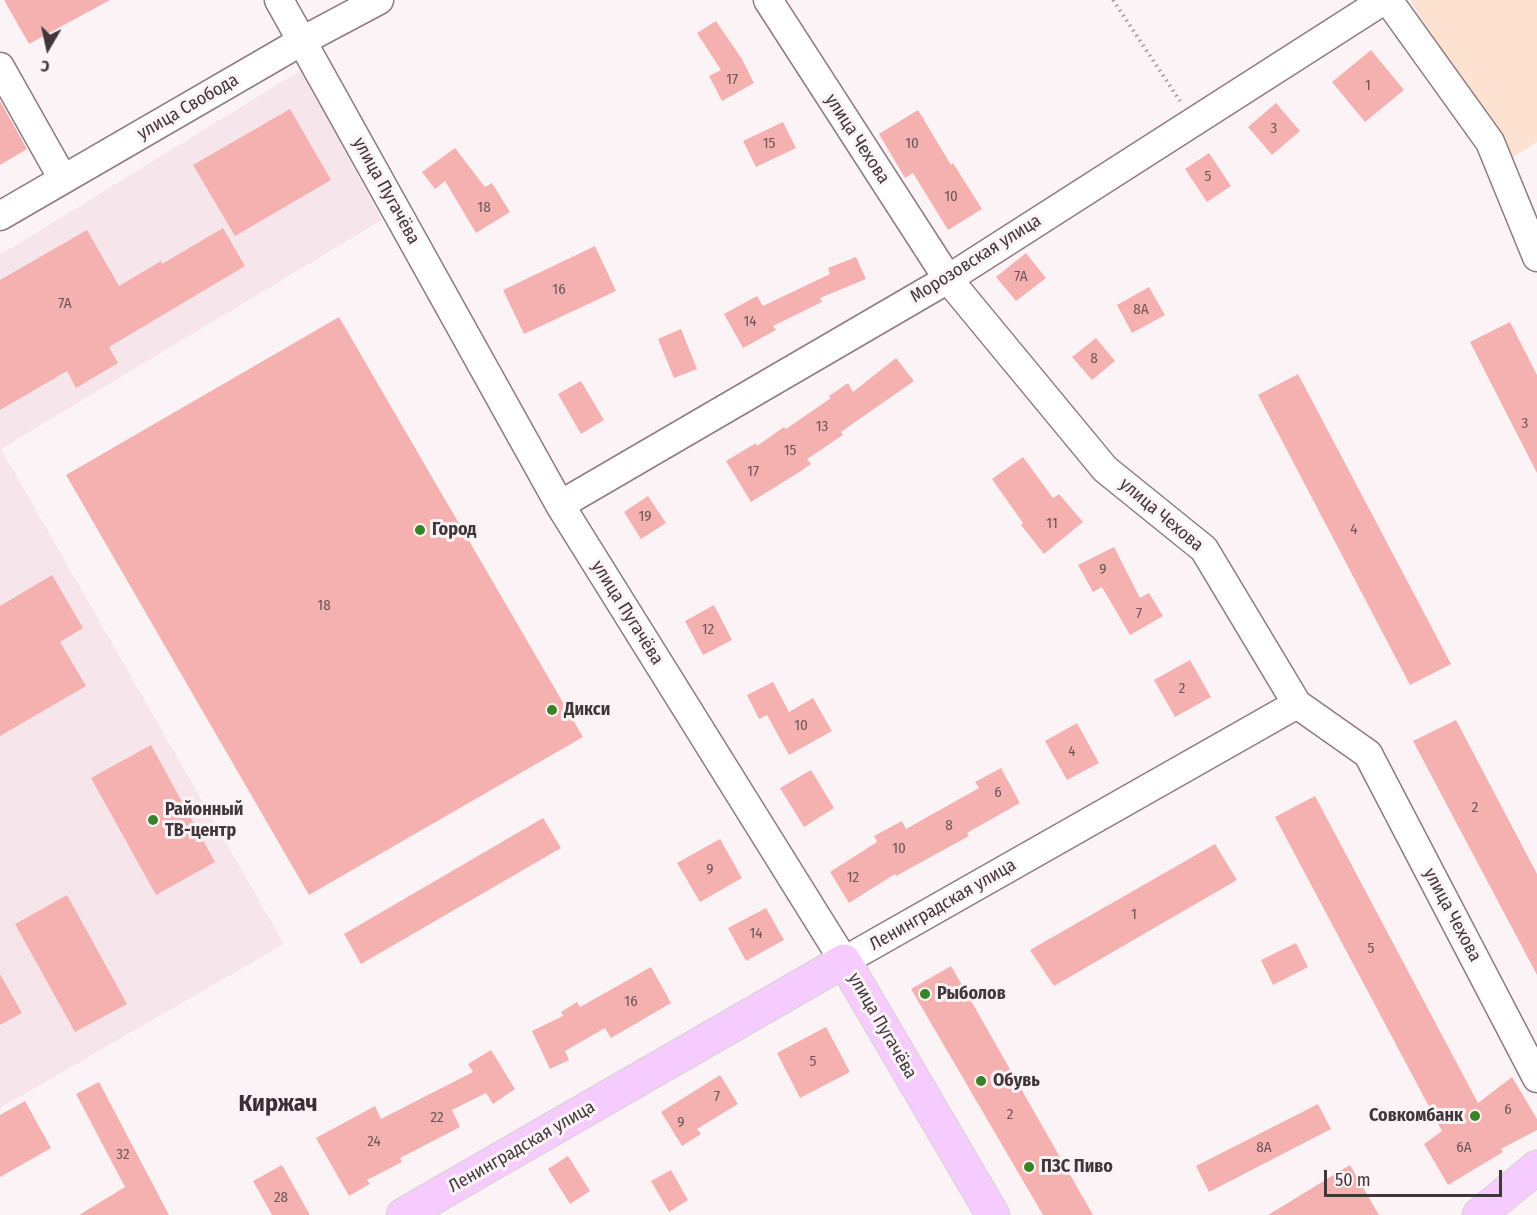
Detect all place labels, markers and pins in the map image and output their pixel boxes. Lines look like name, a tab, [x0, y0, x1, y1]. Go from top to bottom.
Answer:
place label: Город	[432, 519, 476, 541]
marker: Город	[413, 523, 427, 537]
place label: Дикси	[564, 699, 610, 721]
marker: Дикси	[545, 703, 559, 717]
place label: Районный ТВ-центр	[165, 799, 243, 842]
marker: Районный ТВ-центр	[146, 813, 160, 827]
place label: Рыболов	[937, 983, 1006, 1005]
marker: Рыболов	[918, 987, 932, 1001]
place label: Обувь	[993, 1070, 1040, 1092]
marker: Обувь	[974, 1074, 988, 1088]
place label: Совкомбанк	[1369, 1105, 1463, 1127]
marker: Совкомбанк	[1468, 1109, 1482, 1123]
place label: ПЗС Пиво	[1041, 1156, 1113, 1178]
marker: ПЗС Пиво	[1022, 1160, 1036, 1174]

